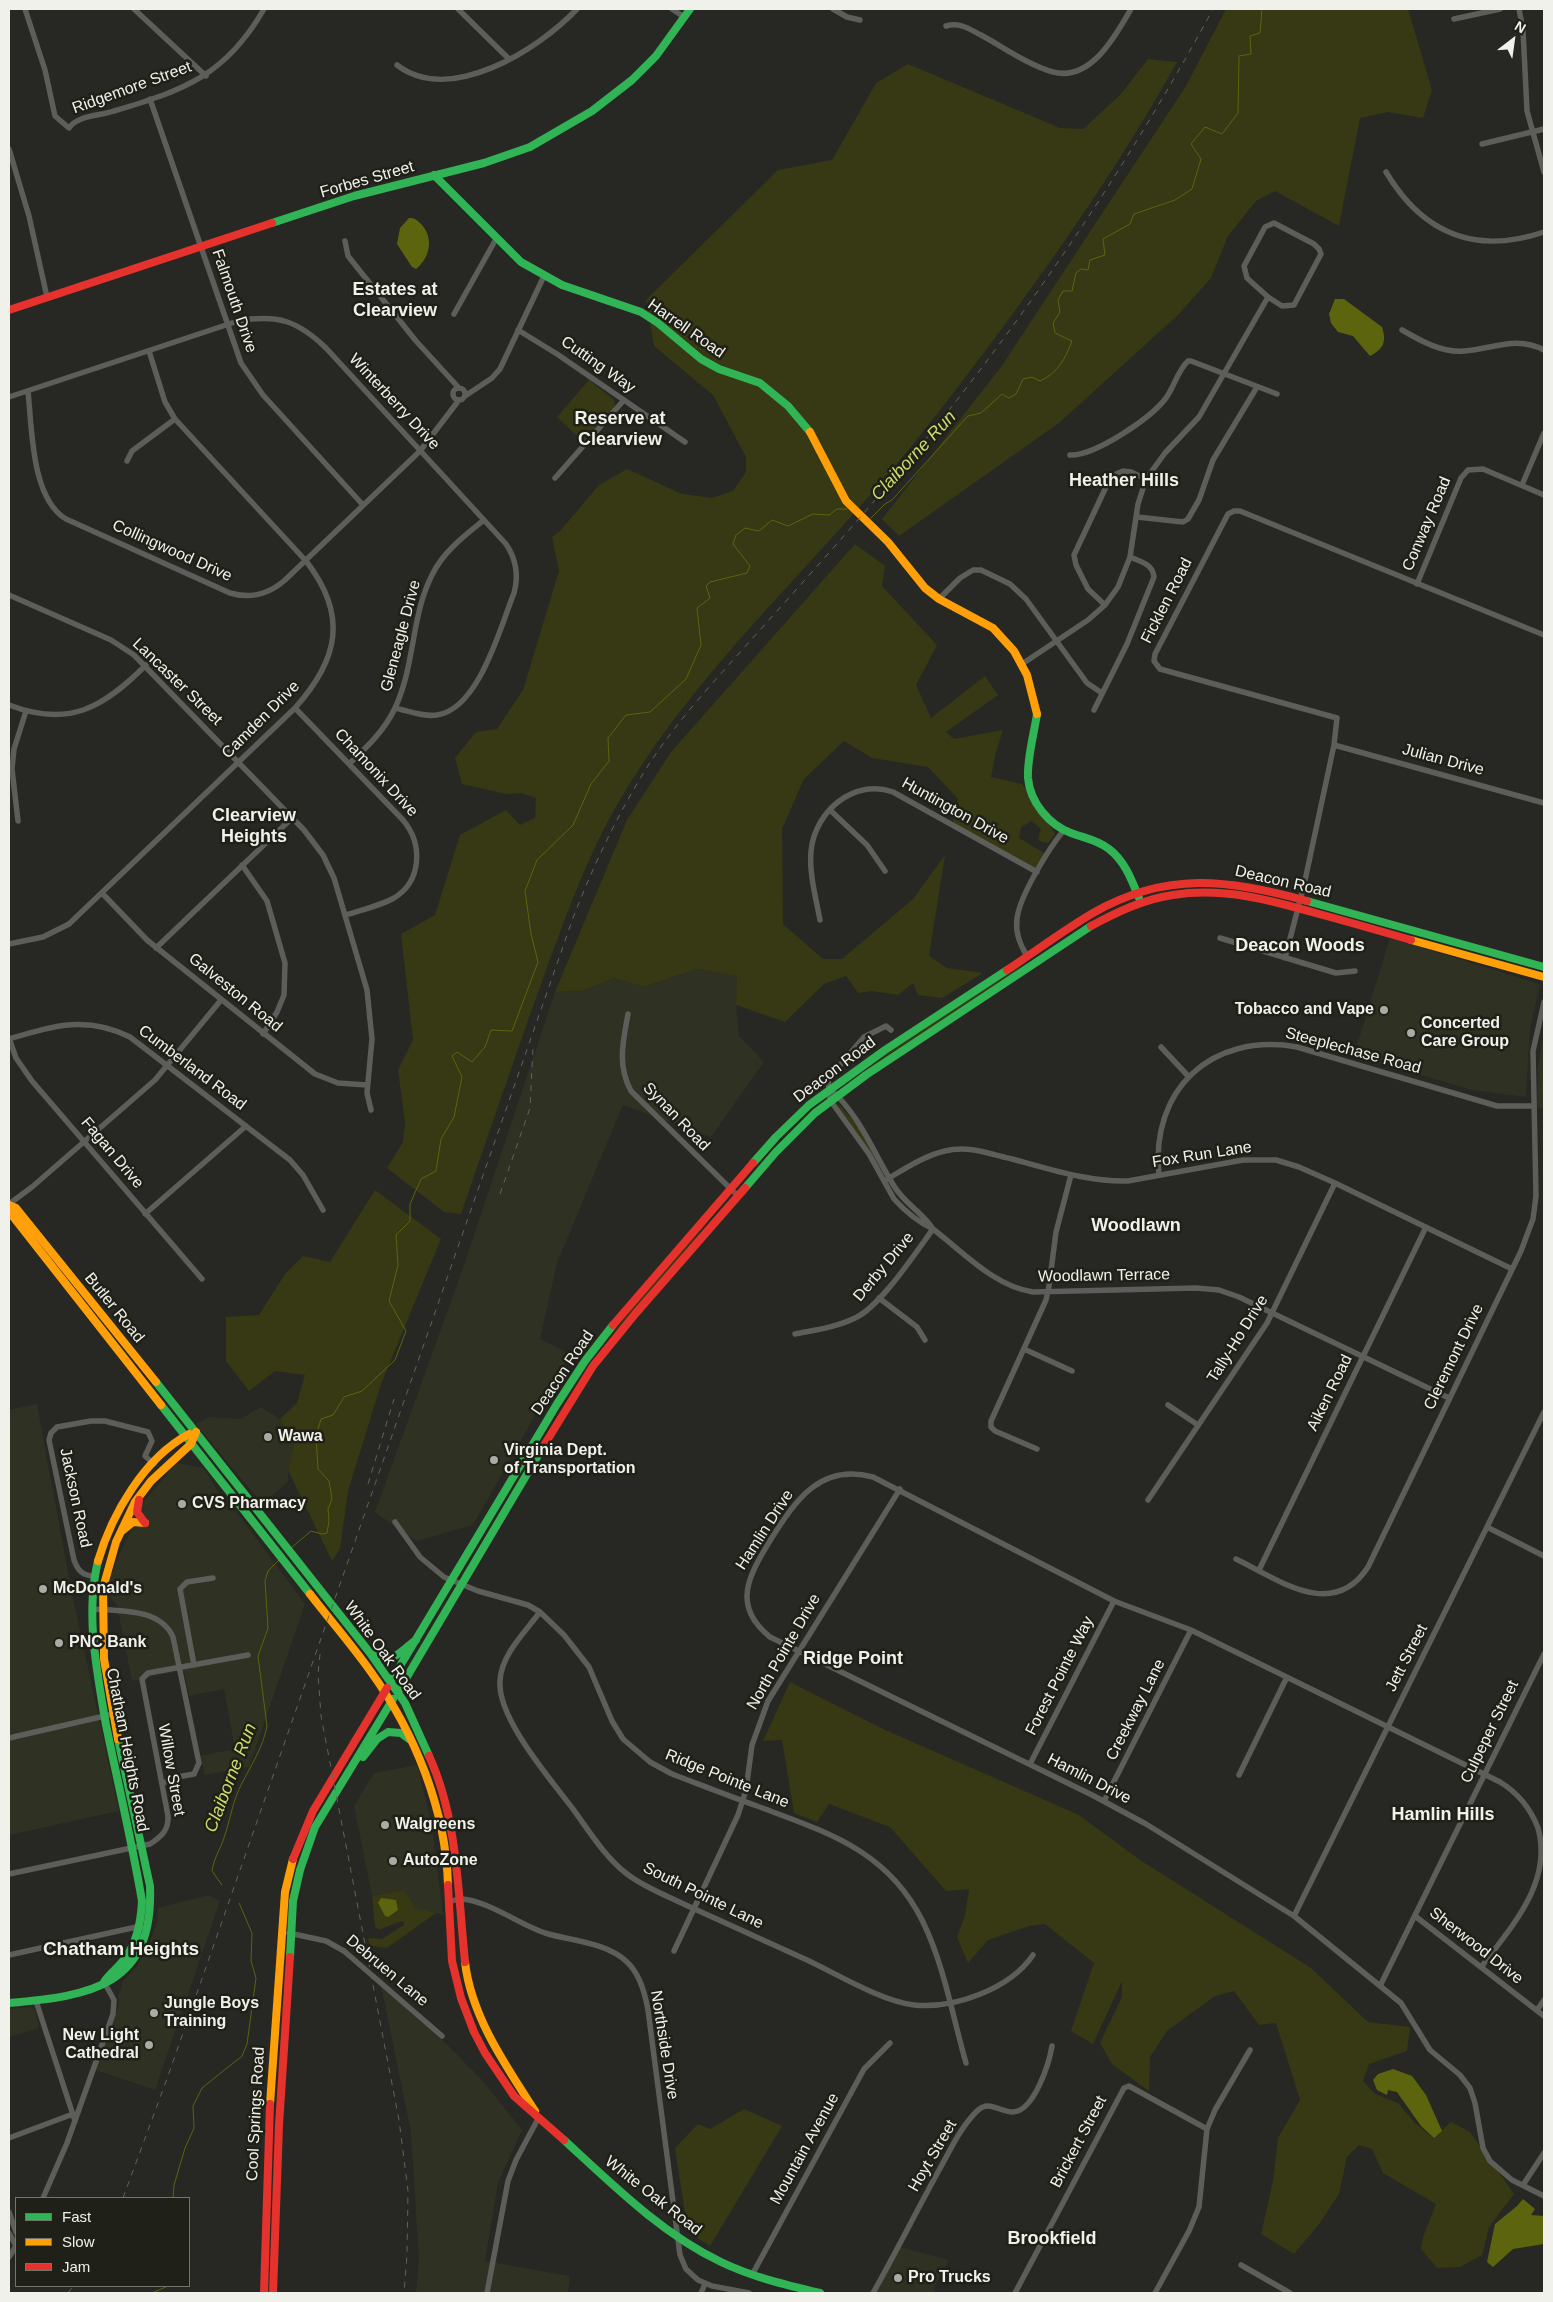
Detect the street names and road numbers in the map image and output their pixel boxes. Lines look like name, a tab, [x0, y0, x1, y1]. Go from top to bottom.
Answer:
street label: Ridgemore Street	[70, 58, 194, 118]
street label: Forbes Street	[318, 157, 416, 203]
street label: Falmouth Drive	[207, 247, 261, 355]
street label: Harrell Road	[644, 295, 728, 363]
street label: Cutting Way	[557, 332, 639, 398]
street label: Winterberry Drive	[345, 350, 443, 454]
street label: Conway Road	[1399, 474, 1455, 574]
street label: Collingwood Drive	[109, 516, 235, 586]
street label: Ficklen Road	[1137, 555, 1197, 647]
street label: Gleneagle Drive	[377, 578, 425, 694]
street label: Lancaster Street	[128, 634, 226, 730]
street label: Camden Drive	[218, 677, 304, 763]
street label: Chamonix Drive	[330, 725, 422, 821]
street label: Julian Drive	[1400, 740, 1486, 780]
street label: Huntington Drive	[898, 774, 1012, 848]
street label: Deacon Road	[1233, 862, 1333, 902]
street label: Galveston Road	[184, 949, 286, 1037]
street label: Cumberland Road	[134, 1021, 250, 1115]
street label: Steeplechase Road	[1283, 1024, 1423, 1078]
street label: Deacon Road	[790, 1033, 880, 1107]
street label: Synan Road	[639, 1079, 713, 1155]
street label: Fagan Drive	[77, 1113, 147, 1193]
street label: Fox Run Lane	[1151, 1138, 1253, 1172]
street label: Derby Drive	[850, 1228, 918, 1306]
street label: Woodlawn Terrace	[1038, 1265, 1170, 1287]
street label: Butler Road	[80, 1269, 148, 1347]
street label: Tally-Ho Drive	[1203, 1292, 1273, 1386]
street label: Cleremont Drive	[1420, 1301, 1488, 1413]
street label: Deacon Road	[528, 1327, 598, 1419]
street label: Aiken Road	[1303, 1352, 1357, 1434]
street label: Jackson Road	[55, 1446, 95, 1550]
street label: Hamlin Drive	[732, 1486, 798, 1574]
street label: North Pointe Drive	[743, 1591, 825, 1713]
street label: White Oak Road	[340, 1598, 424, 1704]
street label: Forest Pointe Way	[1022, 1613, 1098, 1739]
street label: Jett Street	[1382, 1621, 1432, 1695]
street label: Creekway Lane	[1102, 1656, 1170, 1764]
street label: Chatham Heights Road	[102, 1667, 152, 1833]
street label: Culpeper Street	[1457, 1677, 1523, 1787]
street label: Willow Street	[153, 1722, 189, 1818]
street label: Ridge Pointe Lane	[662, 1745, 792, 1813]
street label: Hamlin Drive	[1044, 1750, 1134, 1808]
street label: South Pointe Lane	[640, 1859, 766, 1933]
street label: Sherwood Drive	[1425, 1903, 1527, 1989]
street label: Debruen Lane	[342, 1931, 432, 2011]
street label: Northside Drive	[646, 1989, 682, 2101]
street label: Cool Springs Road	[243, 2046, 269, 2182]
street label: Mountain Avenue	[766, 2090, 844, 2208]
street label: Brickert Street	[1047, 2093, 1111, 2191]
street label: Hoyt Street	[905, 2117, 961, 2195]
street label: White Oak Road	[601, 2152, 705, 2240]

